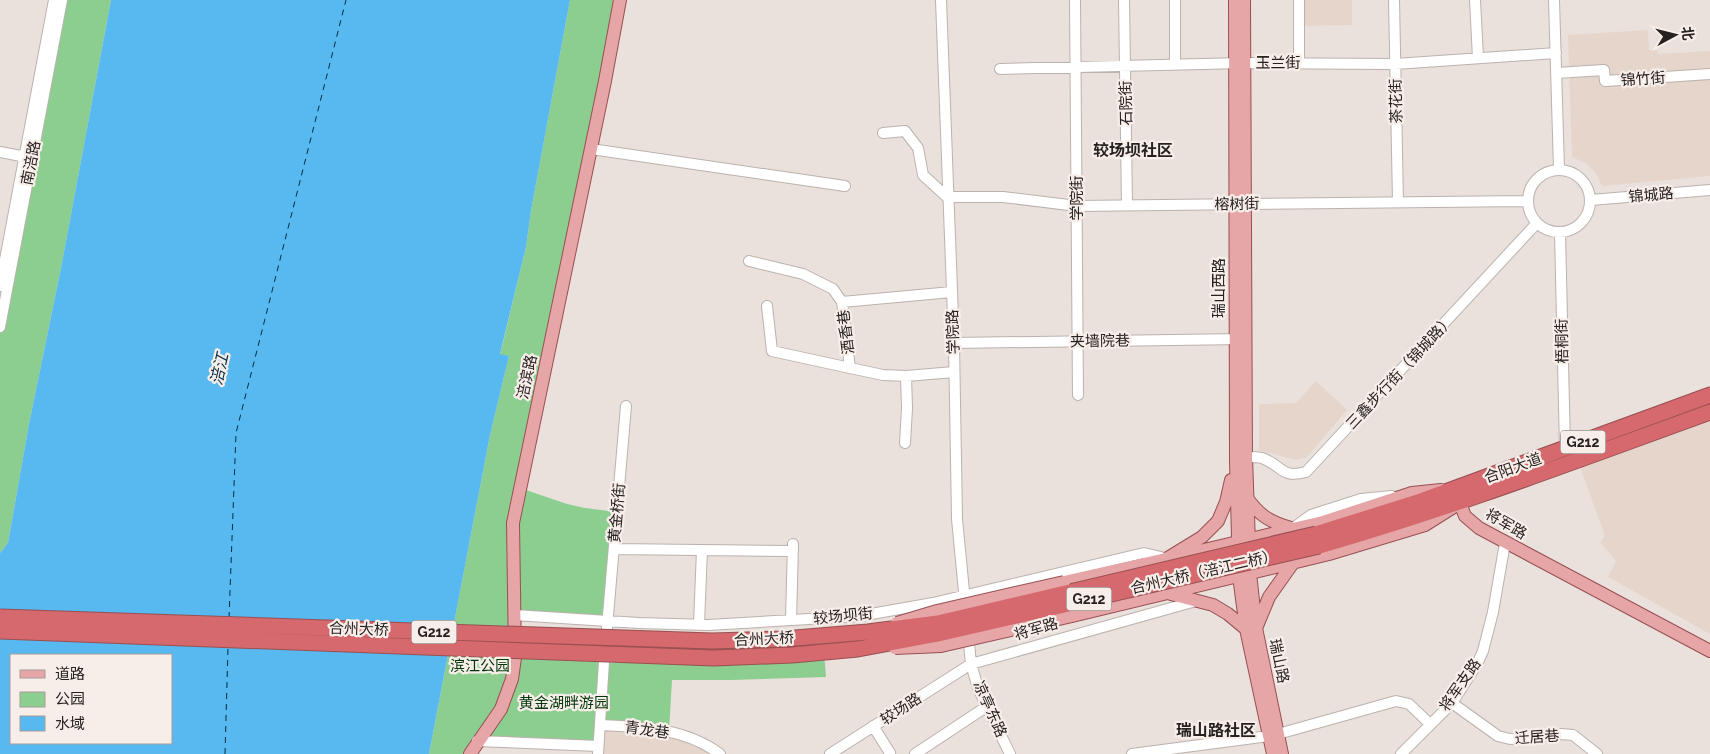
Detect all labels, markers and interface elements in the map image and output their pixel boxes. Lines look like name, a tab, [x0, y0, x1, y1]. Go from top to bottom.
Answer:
north arrow	[1650, 10, 1700, 60]
text: 北	[1679, 25, 1697, 41]
street label: 玉兰街	[1255, 54, 1301, 72]
street label: 锦竹街	[1620, 68, 1666, 90]
street label: 茶花街	[1387, 78, 1405, 124]
street label: 石院街	[1117, 80, 1135, 126]
street label: 南涪路	[18, 139, 44, 187]
district label: 较场坝社区	[1093, 141, 1173, 160]
street label: 学院街	[1068, 175, 1086, 221]
street label: 锦城路	[1628, 184, 1674, 206]
street label: 榕树街	[1214, 195, 1260, 213]
street label: 瑞山西路	[1210, 258, 1228, 318]
street label: 酒香巷	[834, 309, 858, 355]
street label: 学院路	[943, 309, 963, 355]
street label: 三鑫步行街（锦城路）	[1342, 311, 1458, 433]
street label: 梧桐街	[1553, 318, 1571, 364]
street label: 夹墙院巷	[1070, 331, 1130, 351]
water label: 涪江	[207, 349, 233, 387]
street label: 涪滨路	[514, 353, 540, 401]
road number: G212	[1560, 431, 1606, 454]
street label: 合阳大道	[1482, 449, 1544, 487]
street label: 黄金桥街	[605, 482, 629, 544]
street label: 将军路	[1482, 505, 1530, 543]
street label: 合州大桥（涪江二桥）	[1129, 546, 1279, 598]
road number: G212	[1066, 588, 1112, 610]
street label: 较场坝街	[812, 604, 874, 628]
street label: 将军路	[1012, 614, 1060, 644]
street label: 合州大桥	[329, 619, 389, 639]
road number: G212	[412, 620, 456, 644]
street label: 合州大桥	[734, 628, 794, 650]
street label: 瑞山路	[1266, 637, 1292, 685]
legend	[10, 654, 172, 744]
street label: 将军支路	[1435, 655, 1485, 715]
park label: 滨江公园	[450, 657, 510, 675]
text: 道路	[55, 665, 85, 683]
street label: 凉亭东路	[970, 678, 1010, 740]
street label: 较场路	[877, 689, 925, 729]
text: 公园	[55, 690, 85, 708]
park label: 黄金湖畔游园	[519, 694, 609, 712]
text: 水域	[55, 715, 85, 733]
street label: 青龙巷	[623, 718, 671, 742]
district label: 瑞山路社区	[1176, 721, 1256, 740]
street label: 迁居巷	[1514, 726, 1560, 748]

